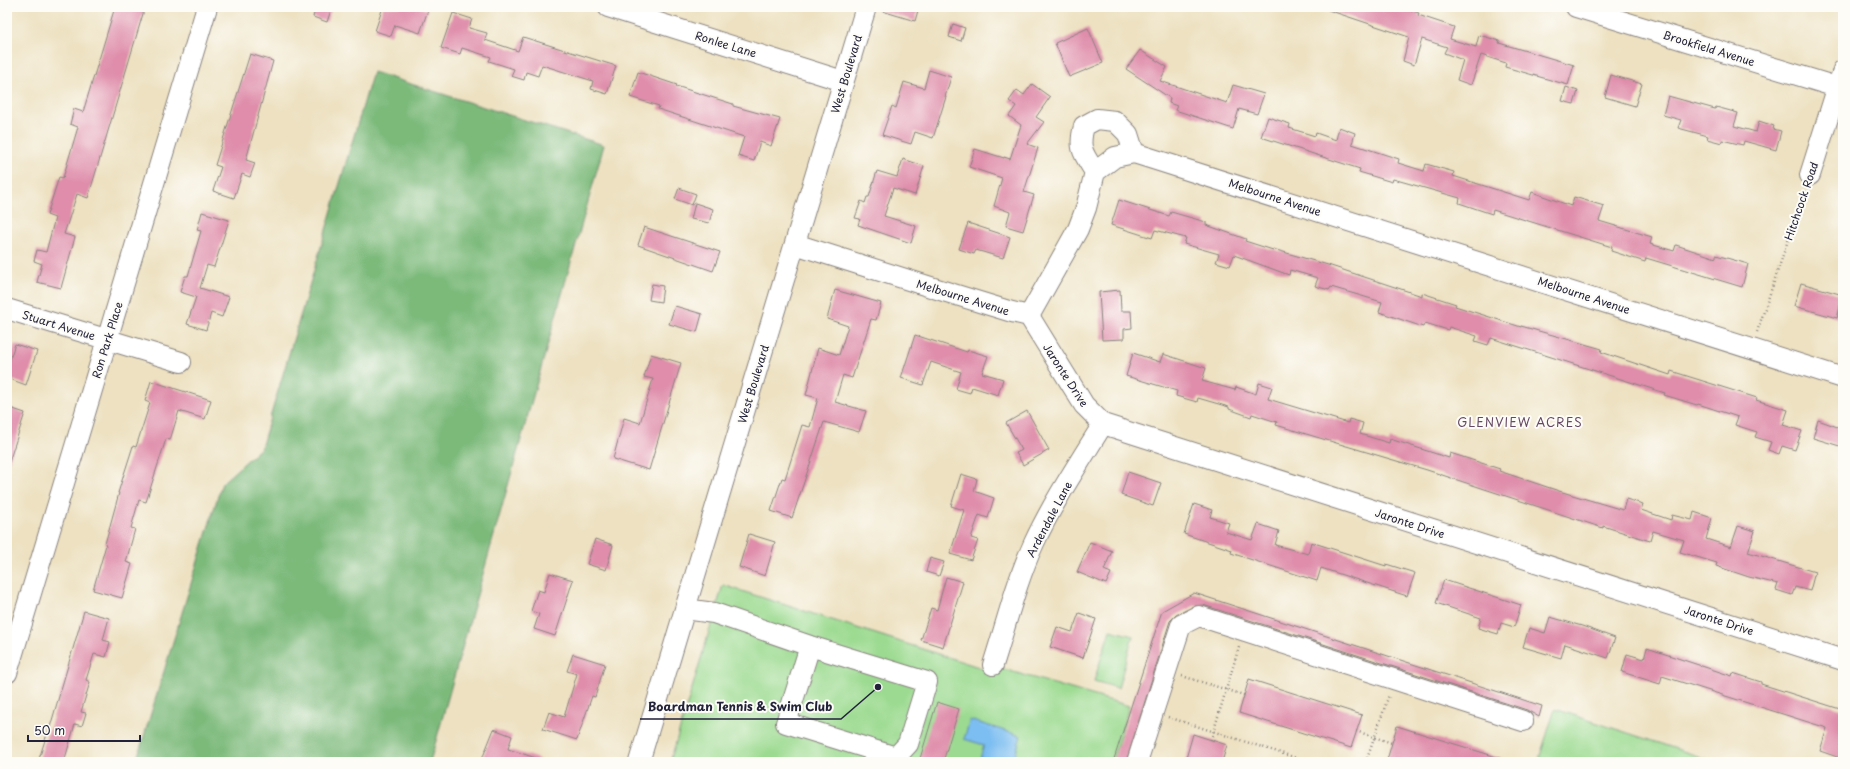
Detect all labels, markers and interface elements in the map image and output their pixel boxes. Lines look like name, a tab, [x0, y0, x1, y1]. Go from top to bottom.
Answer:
street label: Brookfield Avenue	[1661, 26, 1757, 70]
street label: Ronlee Lane	[693, 27, 759, 61]
street label: West Boulevard	[826, 32, 866, 115]
street label: Hitchcock Road	[1780, 159, 1822, 243]
street label: Melbourne Avenue	[1226, 174, 1324, 220]
street label: Melbourne Avenue	[1535, 272, 1633, 318]
street label: Melbourne Avenue	[914, 275, 1012, 319]
street label: Ron Park Place	[87, 299, 127, 380]
street label: Stuart Avenue	[20, 306, 98, 344]
street label: Jaronte Drive	[1039, 340, 1093, 410]
street label: West Boulevard	[733, 342, 773, 425]
district label: GLENVIEW ACRES	[1457, 413, 1583, 431]
street label: Ardendale Lane	[1022, 478, 1076, 560]
street label: Jaronte Drive	[1373, 504, 1447, 542]
street label: Jaronte Drive	[1682, 601, 1756, 639]
callout: Boardman Tennis & Swim Club	[640, 695, 841, 719]
text: Boardman Tennis & Swim Club	[648, 697, 832, 715]
scale bar	[28, 717, 140, 743]
text: 50 m	[34, 721, 65, 739]

